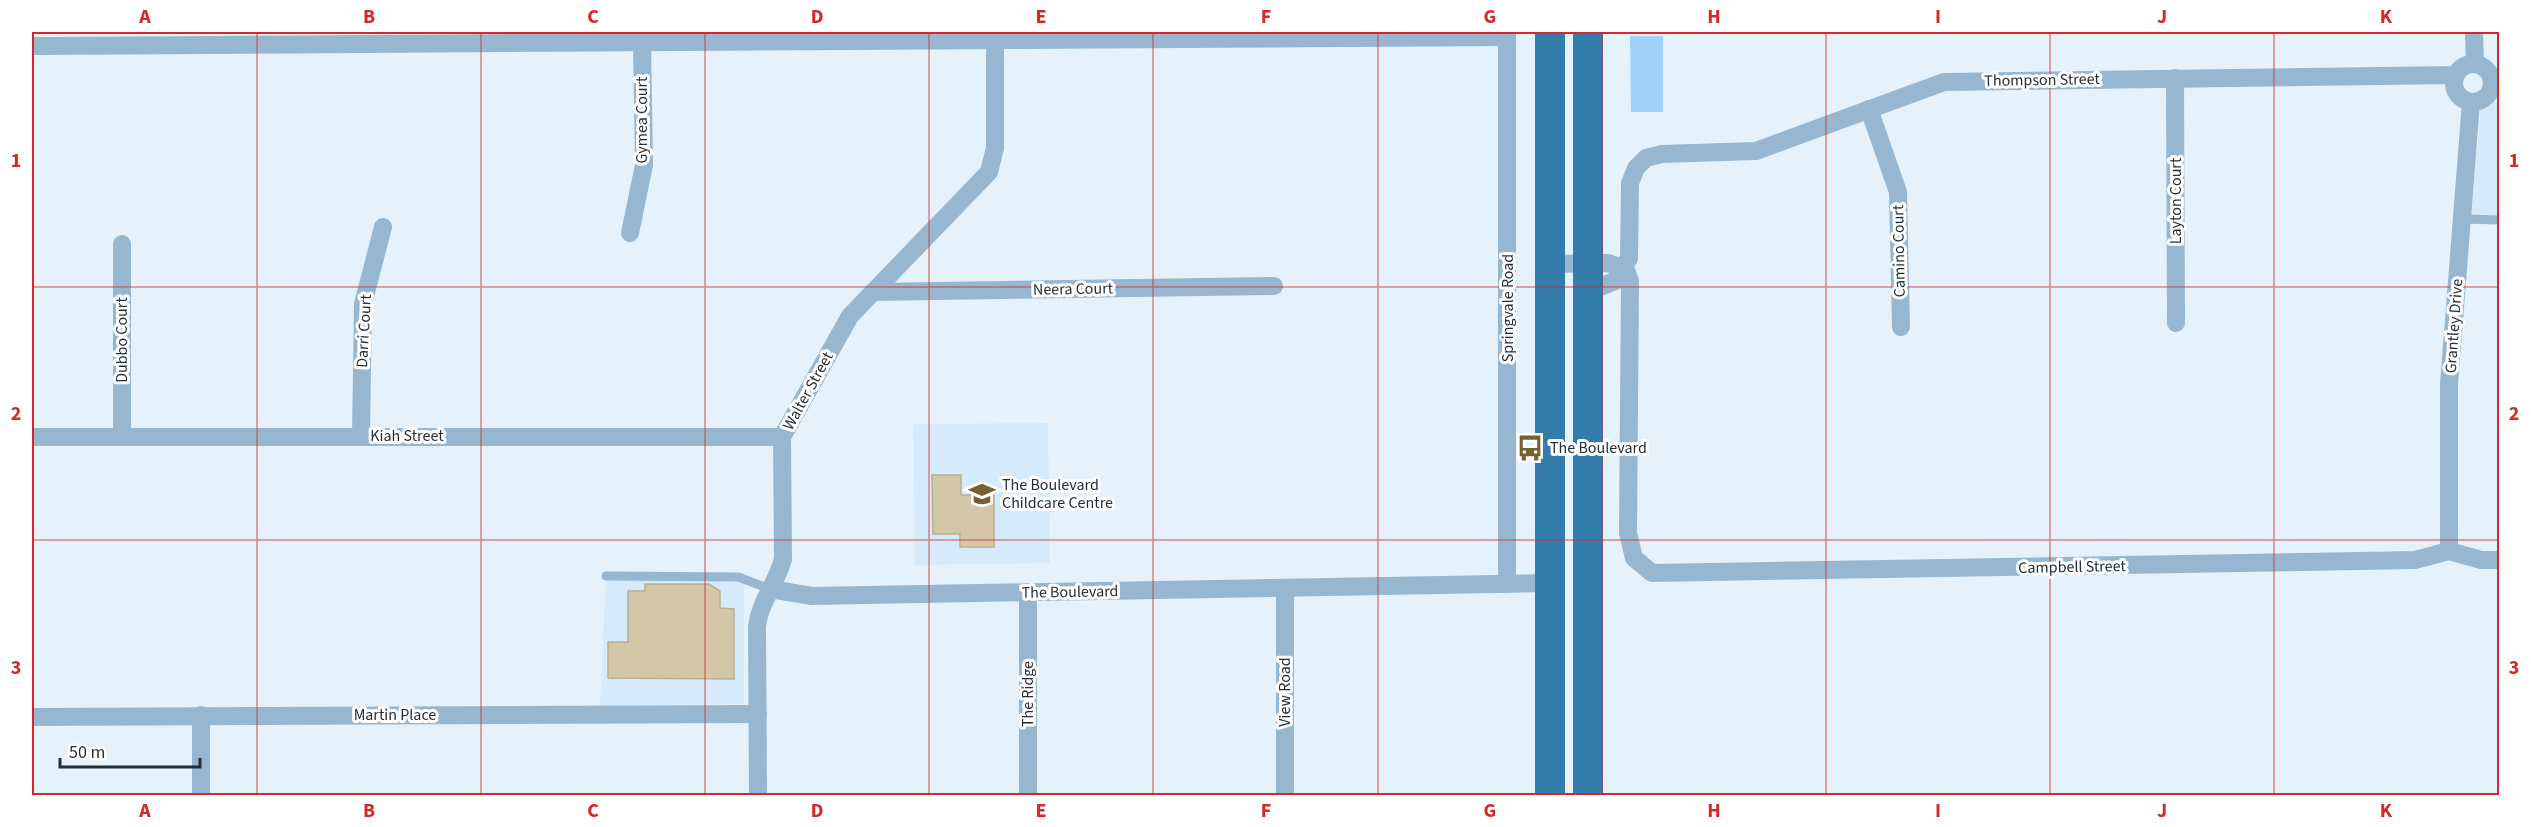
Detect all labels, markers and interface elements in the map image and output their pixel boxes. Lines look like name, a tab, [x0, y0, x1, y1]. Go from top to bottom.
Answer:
text: A	[138, 3, 151, 31]
text: B	[363, 3, 375, 31]
text: C	[587, 3, 599, 31]
text: D	[811, 3, 823, 31]
text: E	[1036, 3, 1046, 31]
text: F	[1261, 3, 1271, 31]
text: G	[1484, 3, 1496, 31]
text: H	[1707, 3, 1721, 31]
text: I	[1935, 3, 1941, 31]
text: J	[2157, 3, 2167, 31]
text: K	[2380, 3, 2393, 31]
street label: Thompson Street	[1984, 68, 2101, 92]
street label: Gymea Court	[631, 76, 653, 164]
text: 1	[11, 147, 21, 175]
text: 1	[2509, 147, 2519, 175]
street label: Layton Court	[2165, 157, 2187, 244]
street label: Camino Court	[1887, 204, 1911, 297]
street label: Springvale Road	[1497, 254, 1519, 362]
street label: Neera Court	[1033, 277, 1114, 301]
street label: Grantley Drive	[2440, 278, 2468, 374]
street label: Darri Court	[351, 293, 377, 368]
street label: Dubbo Court	[111, 297, 133, 383]
street label: Walter Street	[777, 347, 839, 434]
text: 2	[11, 400, 21, 428]
text: 2	[2509, 400, 2519, 428]
street label: Kiah Street	[370, 425, 444, 447]
bus stop icon: The Boulevard	[1515, 433, 1545, 463]
place label: The Boulevard	[1550, 437, 1647, 459]
place label: The Boulevard Childcare Centre	[1002, 474, 1113, 514]
school or university icon: The Boulevard Childcare Centre	[967, 479, 997, 509]
street label: Campbell Street	[2018, 555, 2127, 579]
street label: The Boulevard	[1021, 580, 1119, 604]
text: 3	[11, 654, 21, 682]
text: 3	[2509, 654, 2519, 682]
street label: View Road	[1274, 657, 1296, 727]
street label: The Ridge	[1017, 661, 1039, 727]
street label: Martin Place	[354, 704, 436, 726]
scale bar	[60, 731, 200, 769]
text: 50 m	[69, 740, 105, 765]
text: A	[138, 797, 151, 825]
text: B	[363, 797, 375, 825]
text: C	[587, 797, 599, 825]
text: D	[811, 797, 823, 825]
text: E	[1036, 797, 1046, 825]
text: F	[1261, 797, 1271, 825]
text: G	[1484, 797, 1496, 825]
text: H	[1707, 797, 1721, 825]
text: I	[1935, 797, 1941, 825]
text: J	[2157, 797, 2167, 825]
text: K	[2380, 797, 2393, 825]

